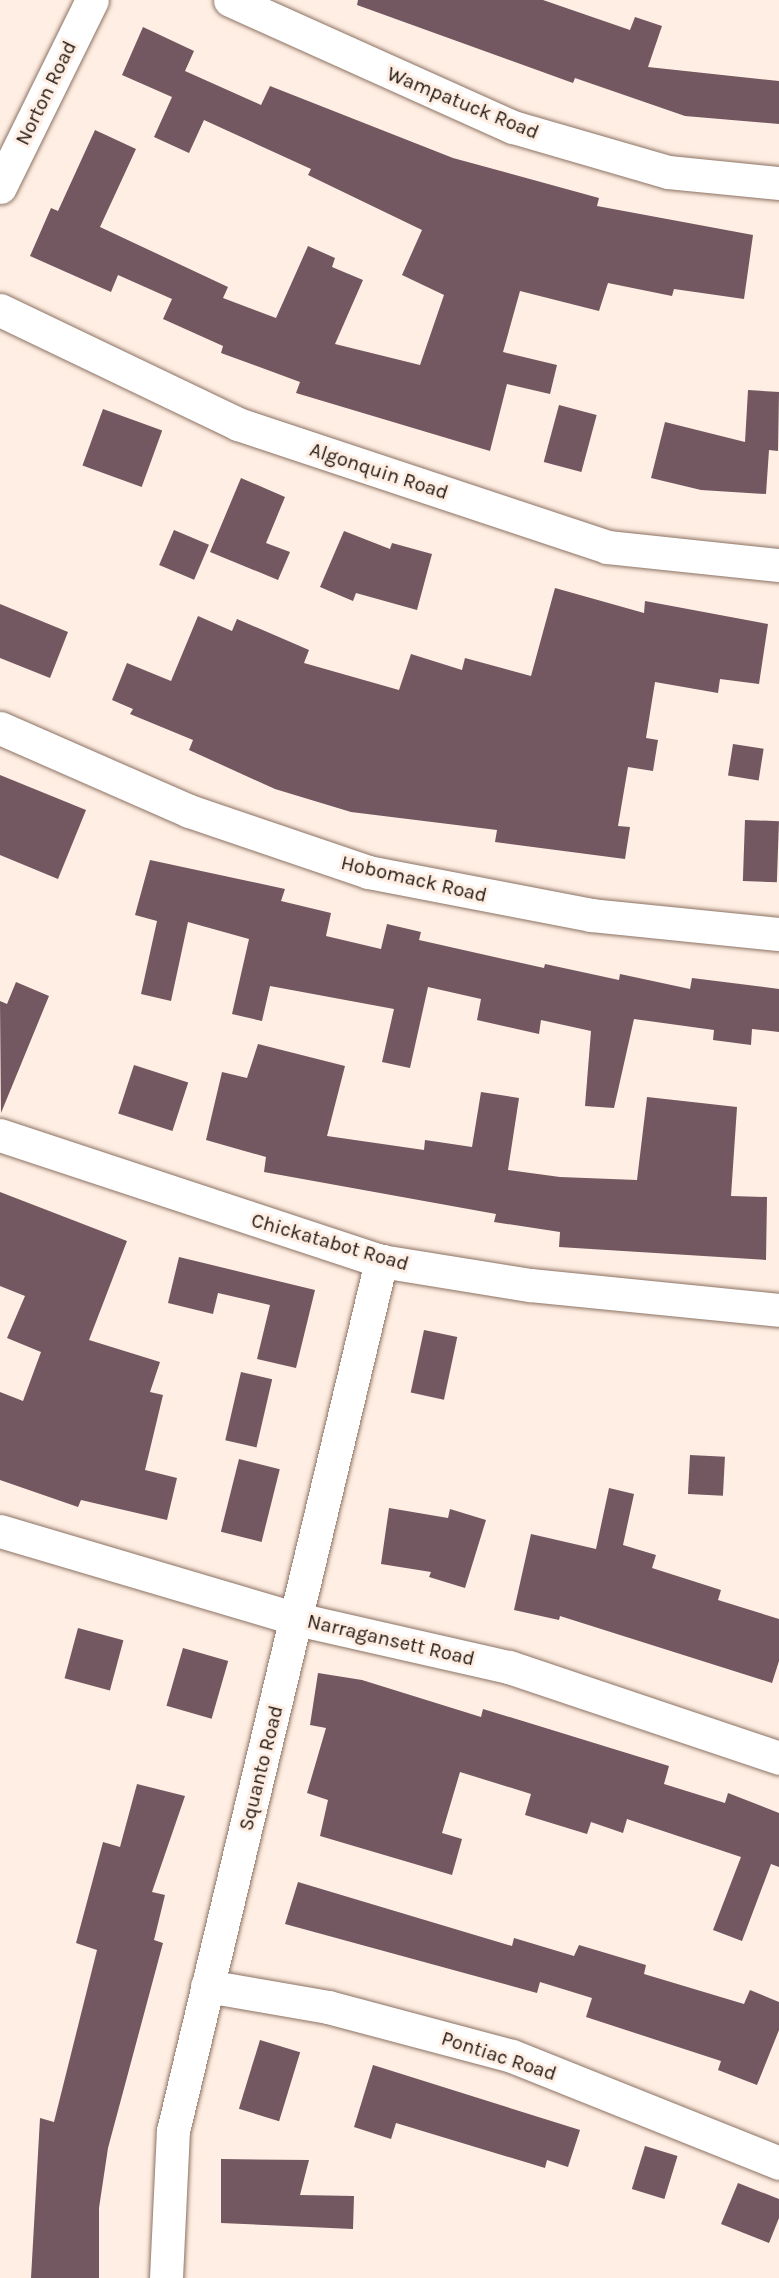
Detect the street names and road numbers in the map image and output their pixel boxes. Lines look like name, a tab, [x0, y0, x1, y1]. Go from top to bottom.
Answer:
street label: Norton Road	[10, 37, 82, 149]
street label: Wampatuck Road	[384, 62, 542, 144]
street label: Algonquin Road	[307, 437, 451, 505]
street label: Hobomack Road	[339, 851, 489, 907]
street label: Chickatabot Road	[249, 1208, 411, 1276]
street label: Narragansett Road	[305, 1609, 477, 1671]
street label: Squanto Road	[234, 1703, 288, 1833]
street label: Pontiac Road	[438, 2026, 560, 2086]

